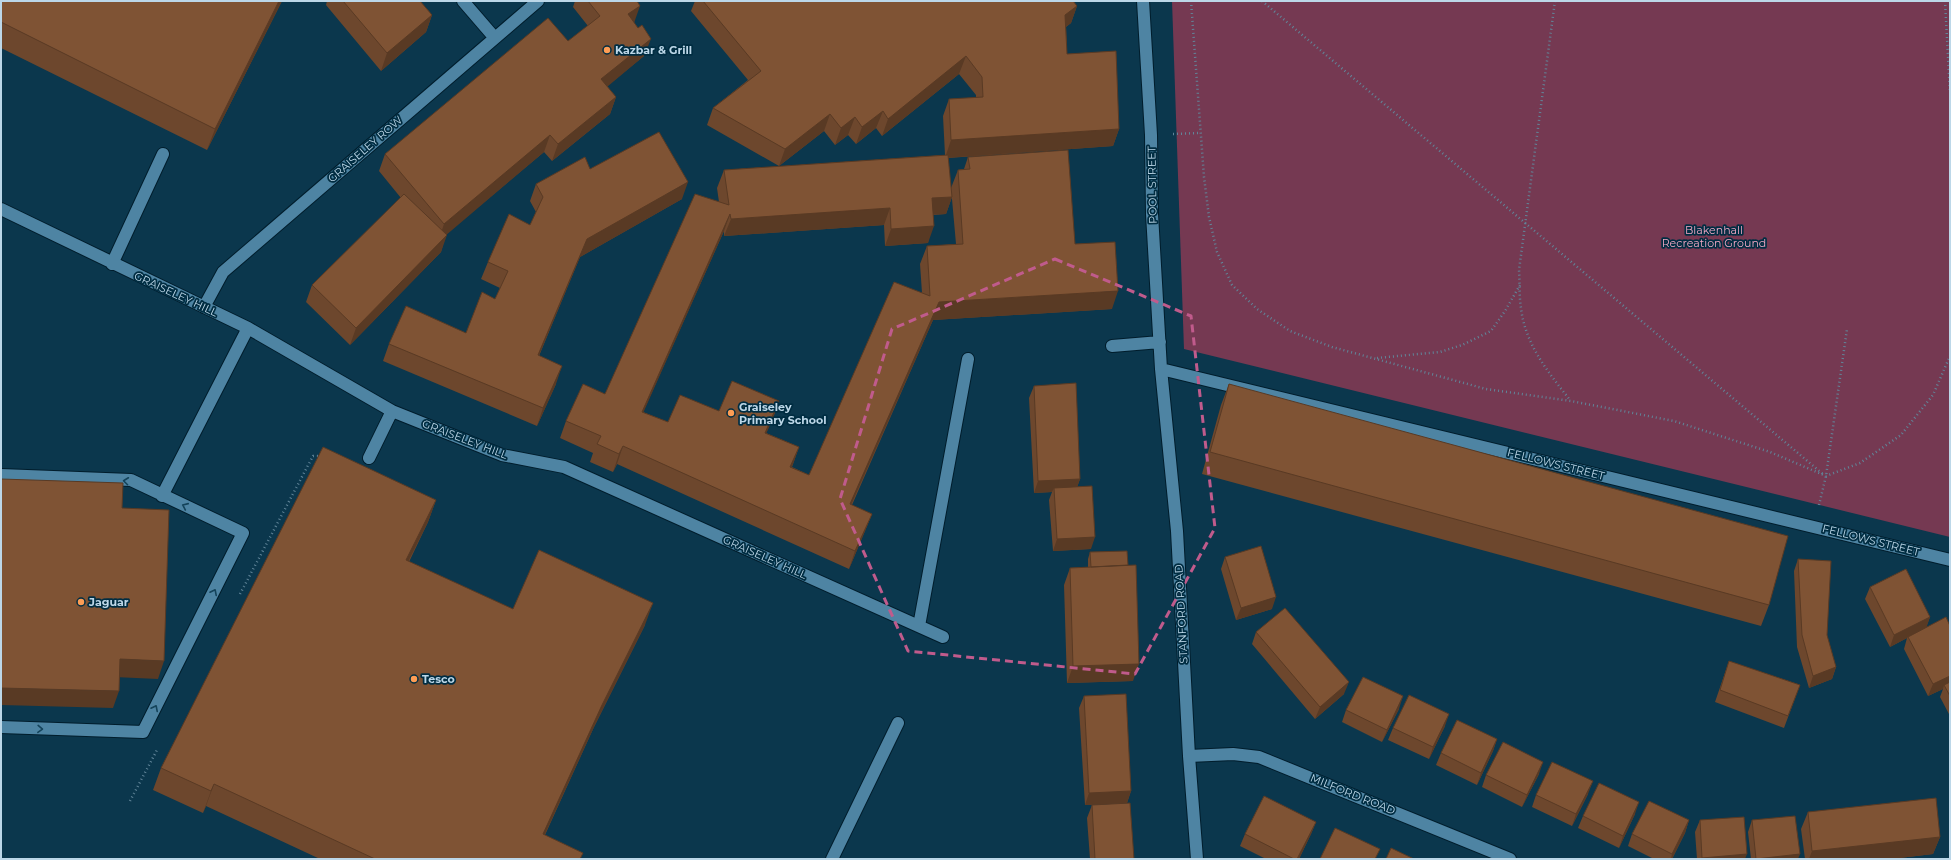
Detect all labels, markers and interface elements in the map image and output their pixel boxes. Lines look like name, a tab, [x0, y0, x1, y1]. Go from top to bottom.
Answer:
place label: Kazbar & Grill	[615, 43, 692, 57]
marker: Kazbar & Grill	[602, 45, 612, 55]
street label: GRAISELEY ROW	[325, 113, 405, 185]
street label: POOL STREET	[1144, 145, 1160, 224]
park label: Blakenhall Recreation Ground	[1662, 223, 1766, 250]
street label: GRAISELEY HILL	[132, 269, 220, 320]
place label: Graiseley Primary School	[739, 400, 827, 427]
marker: Graiseley Primary School	[726, 408, 736, 418]
street label: GRAISELEY HILL	[420, 416, 510, 462]
street label: FELLOWS STREET	[1506, 445, 1607, 483]
one-way arrow	[123, 476, 129, 485]
one-way arrow	[182, 503, 189, 511]
street label: FELLOWS STREET	[1821, 521, 1922, 559]
street label: GRAISELEY HILL	[721, 532, 810, 582]
street label: STANFORD ROAD	[1171, 564, 1191, 664]
one-way arrow	[209, 588, 216, 596]
place label: Jaguar	[88, 595, 129, 609]
marker: Jaguar	[76, 597, 86, 607]
place label: Tesco	[422, 672, 455, 686]
marker: Tesco	[409, 674, 419, 684]
one-way arrow	[150, 704, 158, 712]
one-way arrow	[37, 725, 43, 733]
street label: MILFORD ROAD	[1308, 771, 1398, 817]

